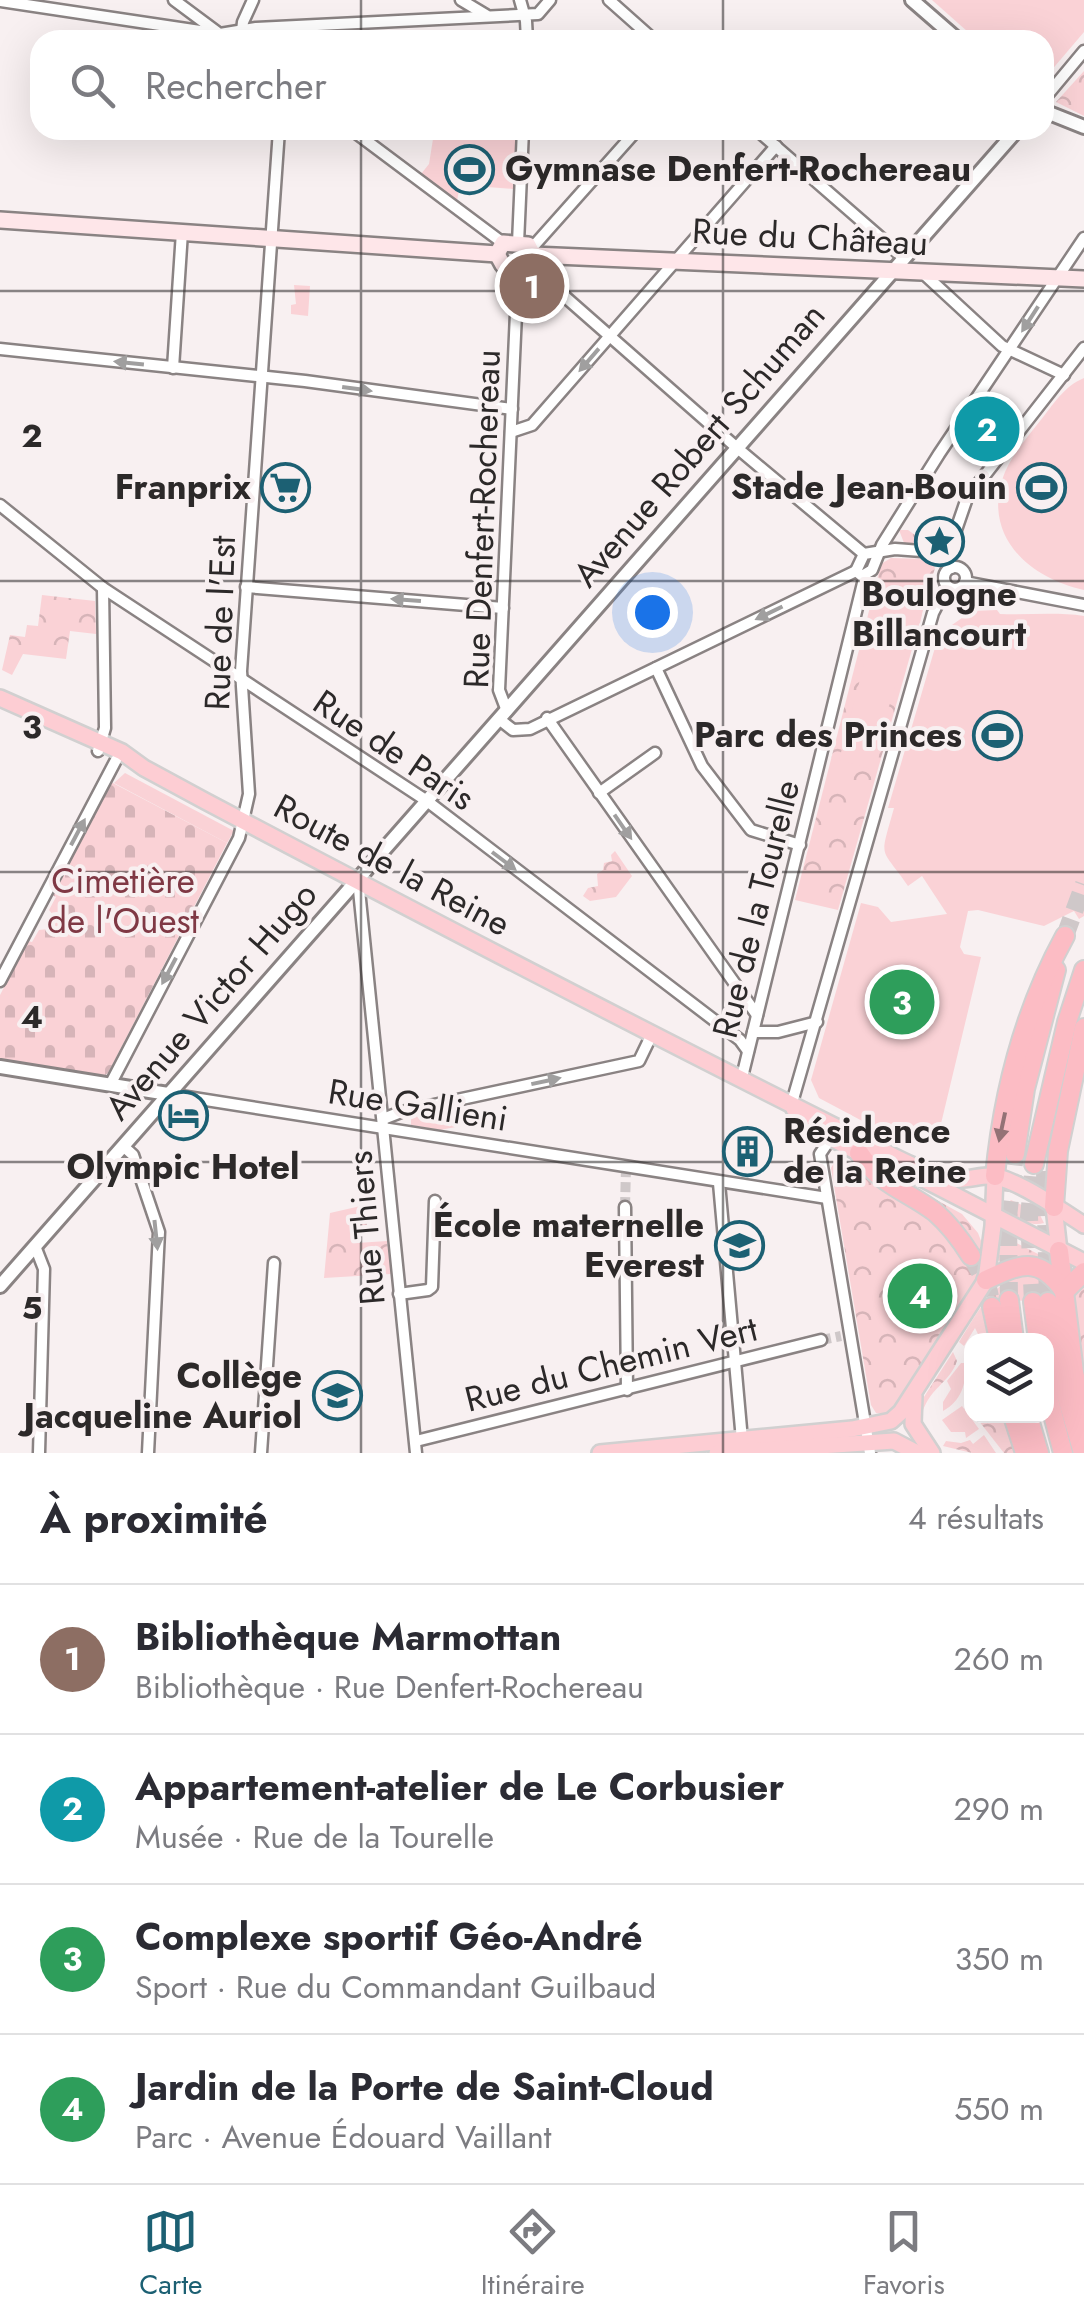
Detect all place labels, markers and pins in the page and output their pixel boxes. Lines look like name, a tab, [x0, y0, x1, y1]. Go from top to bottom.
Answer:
sports icon: Gymnase Denfert-Rochereau	[444, 143, 496, 195]
place label: Gymnase Denfert-Rochereau	[505, 144, 971, 194]
pin: 1	[500, 248, 564, 324]
pin: 2	[954, 392, 1020, 466]
supermarket icon: Franprix	[260, 461, 312, 513]
sports icon: Stade Jean-Bouin	[1016, 461, 1068, 513]
place label: Franprix	[115, 462, 251, 512]
place label: Stade Jean-Bouin	[731, 462, 1007, 512]
place icon: Boulogne Billancourt	[913, 516, 965, 568]
place label: Boulogne Billancourt	[852, 569, 1026, 659]
sports icon: Parc des Princes	[971, 709, 1023, 761]
place label: Parc des Princes	[694, 710, 962, 760]
pin: 3	[870, 964, 934, 1040]
hotel icon: Olympic Hotel	[157, 1089, 209, 1141]
place label: Résidence de la Reine	[783, 1106, 967, 1196]
building icon: Résidence de la Reine	[722, 1125, 774, 1177]
place label: Olympic Hotel	[67, 1142, 299, 1192]
place label: École maternelle Everest	[433, 1200, 704, 1290]
school or university icon: École maternelle Everest	[713, 1219, 765, 1271]
pin: 4	[888, 1258, 952, 1334]
place label: Collège Jacqueline Auriol	[17, 1351, 302, 1441]
school or university icon: Collège Jacqueline Auriol	[311, 1370, 363, 1422]

